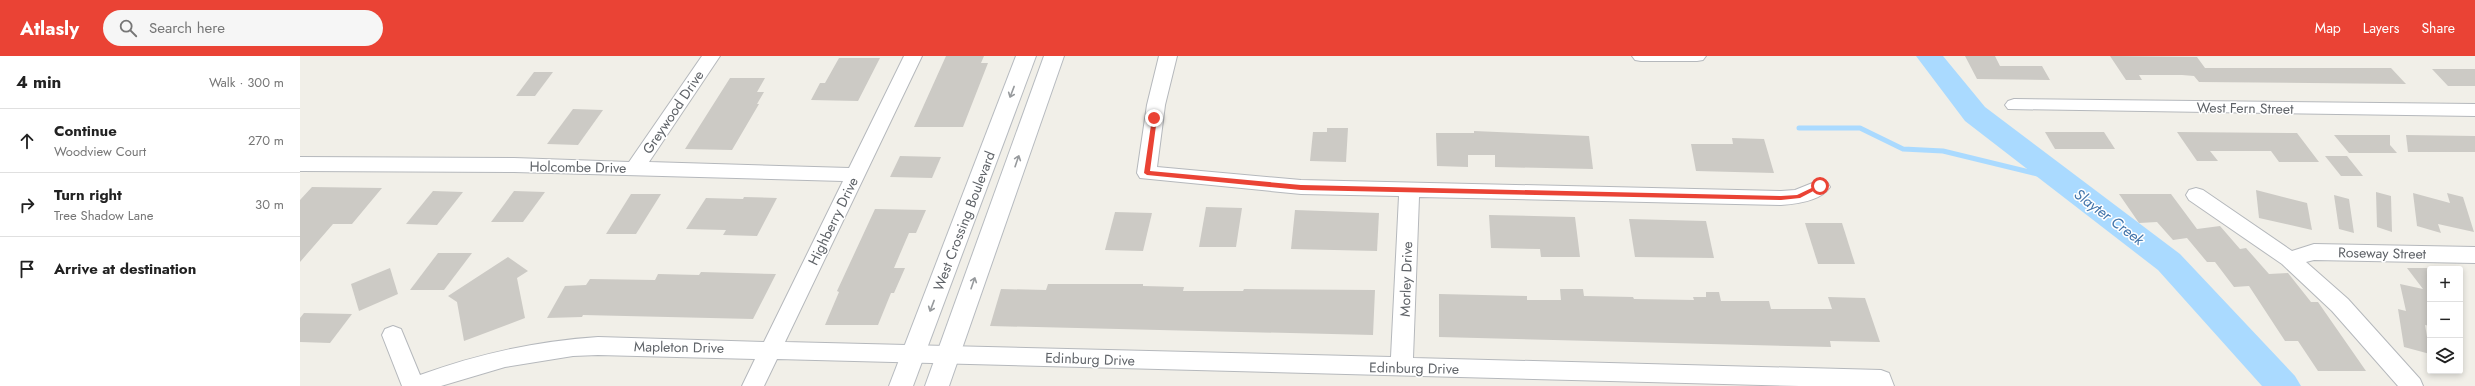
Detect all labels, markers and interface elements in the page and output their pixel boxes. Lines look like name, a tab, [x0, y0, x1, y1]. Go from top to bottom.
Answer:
search box	[103, 10, 383, 46]
text: Atlasly	[20, 15, 79, 42]
icon: search	[117, 17, 139, 39]
text: Search here	[149, 17, 225, 39]
text: Map	[2315, 18, 2341, 38]
text: Layers	[2363, 18, 2399, 38]
text: Share	[2421, 18, 2455, 38]
street label: Greywood Drive	[638, 66, 708, 158]
text: 4 min	[16, 70, 61, 94]
text: Walk · 300 m	[209, 73, 284, 92]
one-way arrow	[1008, 86, 1016, 98]
street label: West Fern Street	[2196, 97, 2294, 119]
route end	[1145, 109, 1163, 127]
text: Continue	[54, 120, 117, 142]
icon: ahead	[16, 130, 38, 152]
text: 270 m	[248, 131, 284, 150]
text: Woodview Court	[54, 142, 146, 161]
street label: West Crossing Boulevard	[928, 148, 1000, 294]
one-way arrow	[1013, 155, 1021, 167]
street label: Holcombe Drive	[530, 156, 626, 178]
street label: Highberry Drive	[803, 174, 863, 268]
route start	[1811, 177, 1829, 195]
water label: Slayter Creek	[2069, 183, 2149, 251]
text: Turn right	[54, 184, 122, 206]
icon: right	[16, 194, 38, 216]
text: 30 m	[255, 195, 284, 214]
text: Tree Shadow Lane	[54, 206, 153, 225]
street label: Morley Drive	[1395, 241, 1417, 317]
street label: Roseway Street	[2338, 242, 2427, 264]
icon: arrive	[16, 258, 38, 280]
text: Arrive at destination	[54, 258, 196, 280]
map controls	[2427, 266, 2463, 374]
button: +	[2427, 266, 2463, 302]
one-way arrow	[970, 278, 978, 290]
one-way arrow	[927, 299, 935, 311]
button: −	[2427, 302, 2463, 338]
street label: Mapleton Drive	[634, 336, 724, 358]
button: layers	[2427, 338, 2463, 374]
street label: Edinburg Drive	[1045, 347, 1135, 371]
street label: Edinburg Drive	[1369, 357, 1459, 379]

